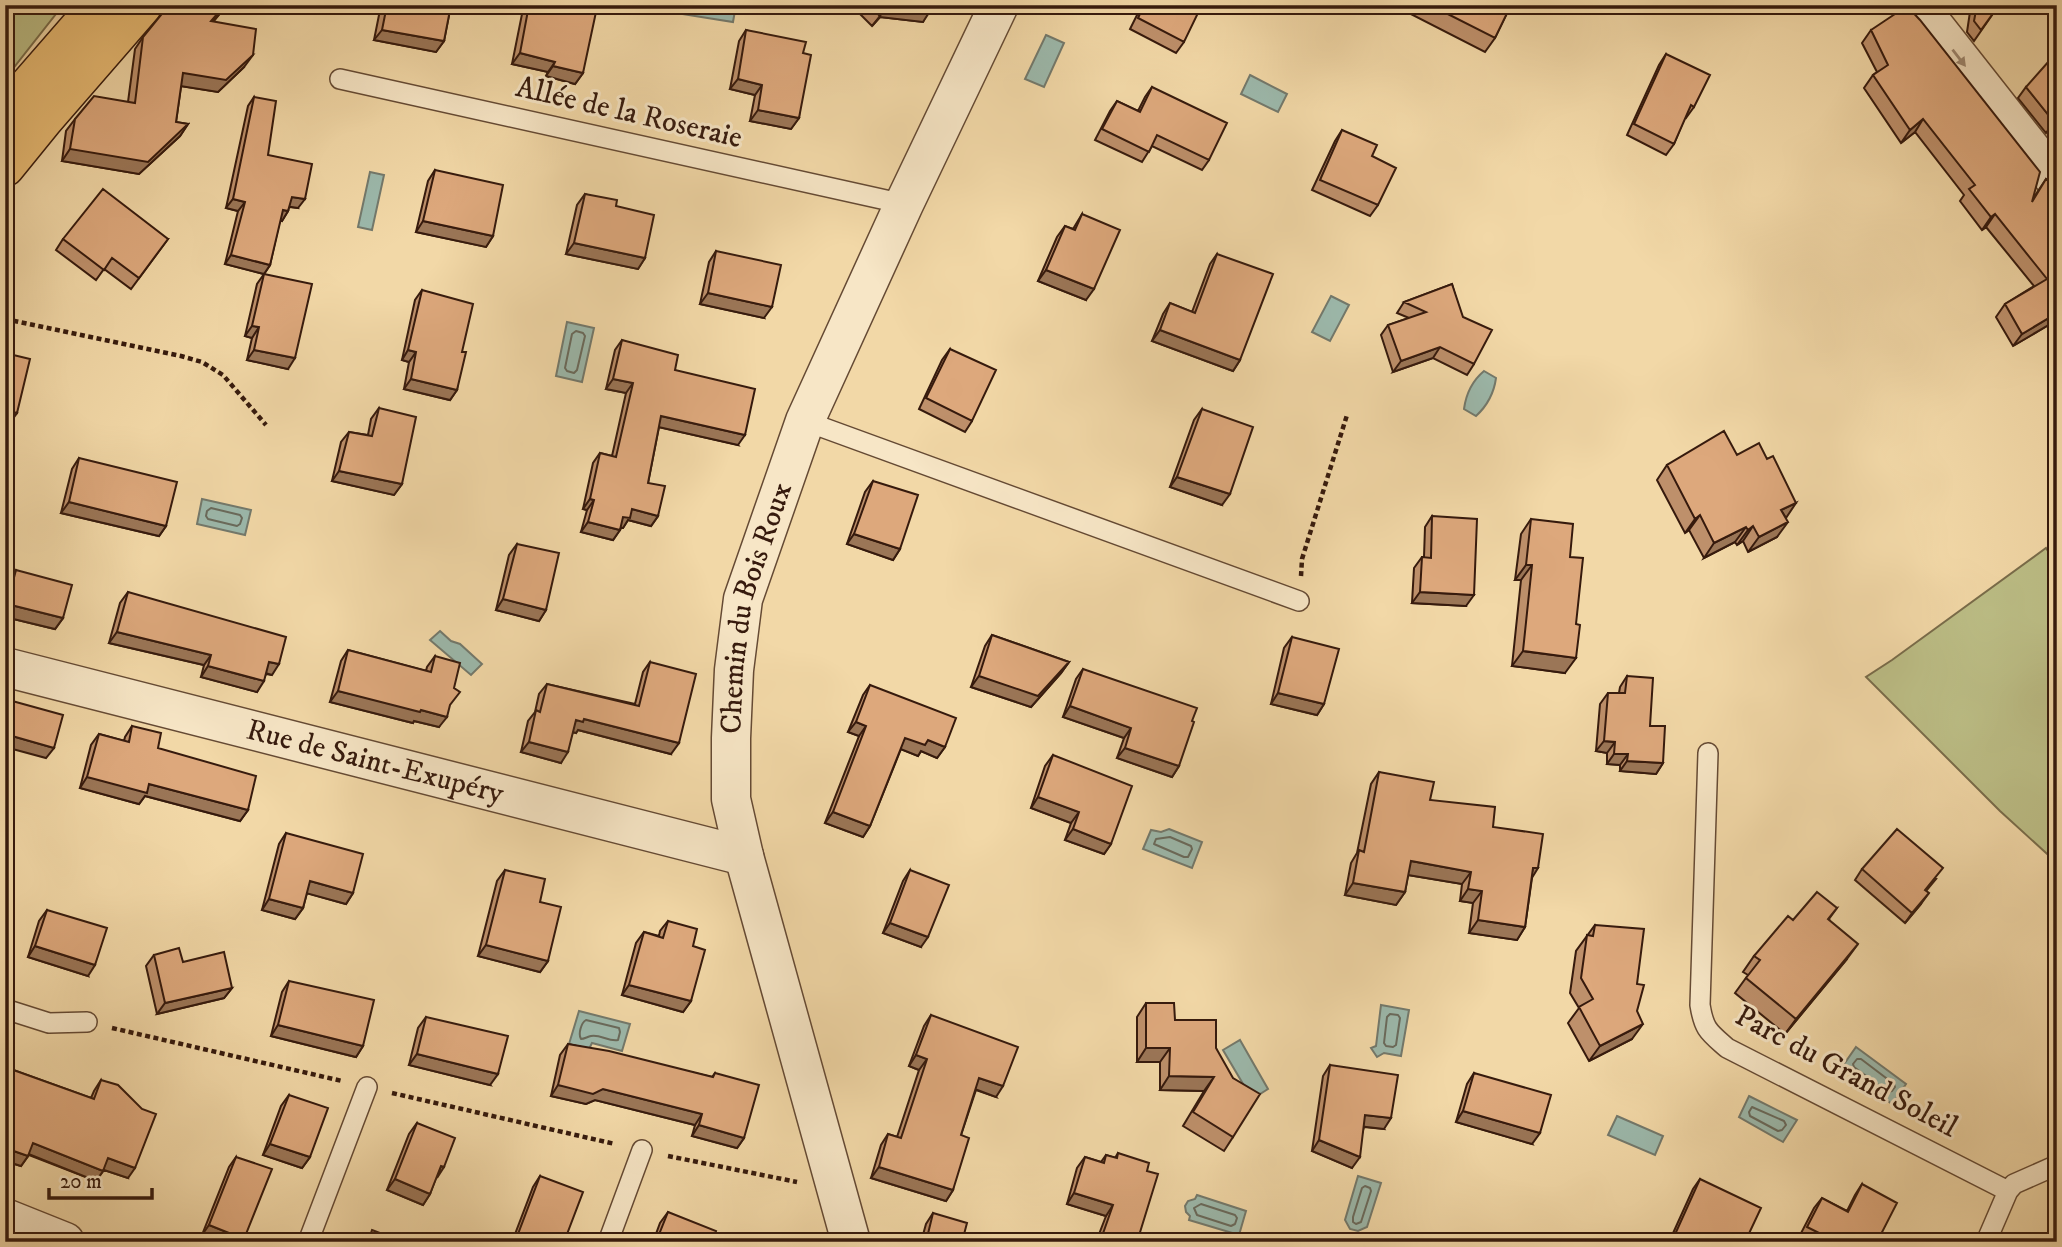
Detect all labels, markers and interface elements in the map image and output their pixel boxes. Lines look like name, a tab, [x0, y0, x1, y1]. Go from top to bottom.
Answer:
one-way arrow	[1951, 48, 1966, 66]
street label: Allée de la Roseraie	[512, 69, 746, 157]
street label: Chemin du Bois Roux	[713, 477, 801, 735]
street label: Rue de Saint-Exupéry	[243, 711, 508, 812]
street label: Parc du Grand Soleil	[1728, 998, 1964, 1146]
scale bar	[49, 1156, 152, 1200]
text: 20 m	[60, 1169, 102, 1195]

